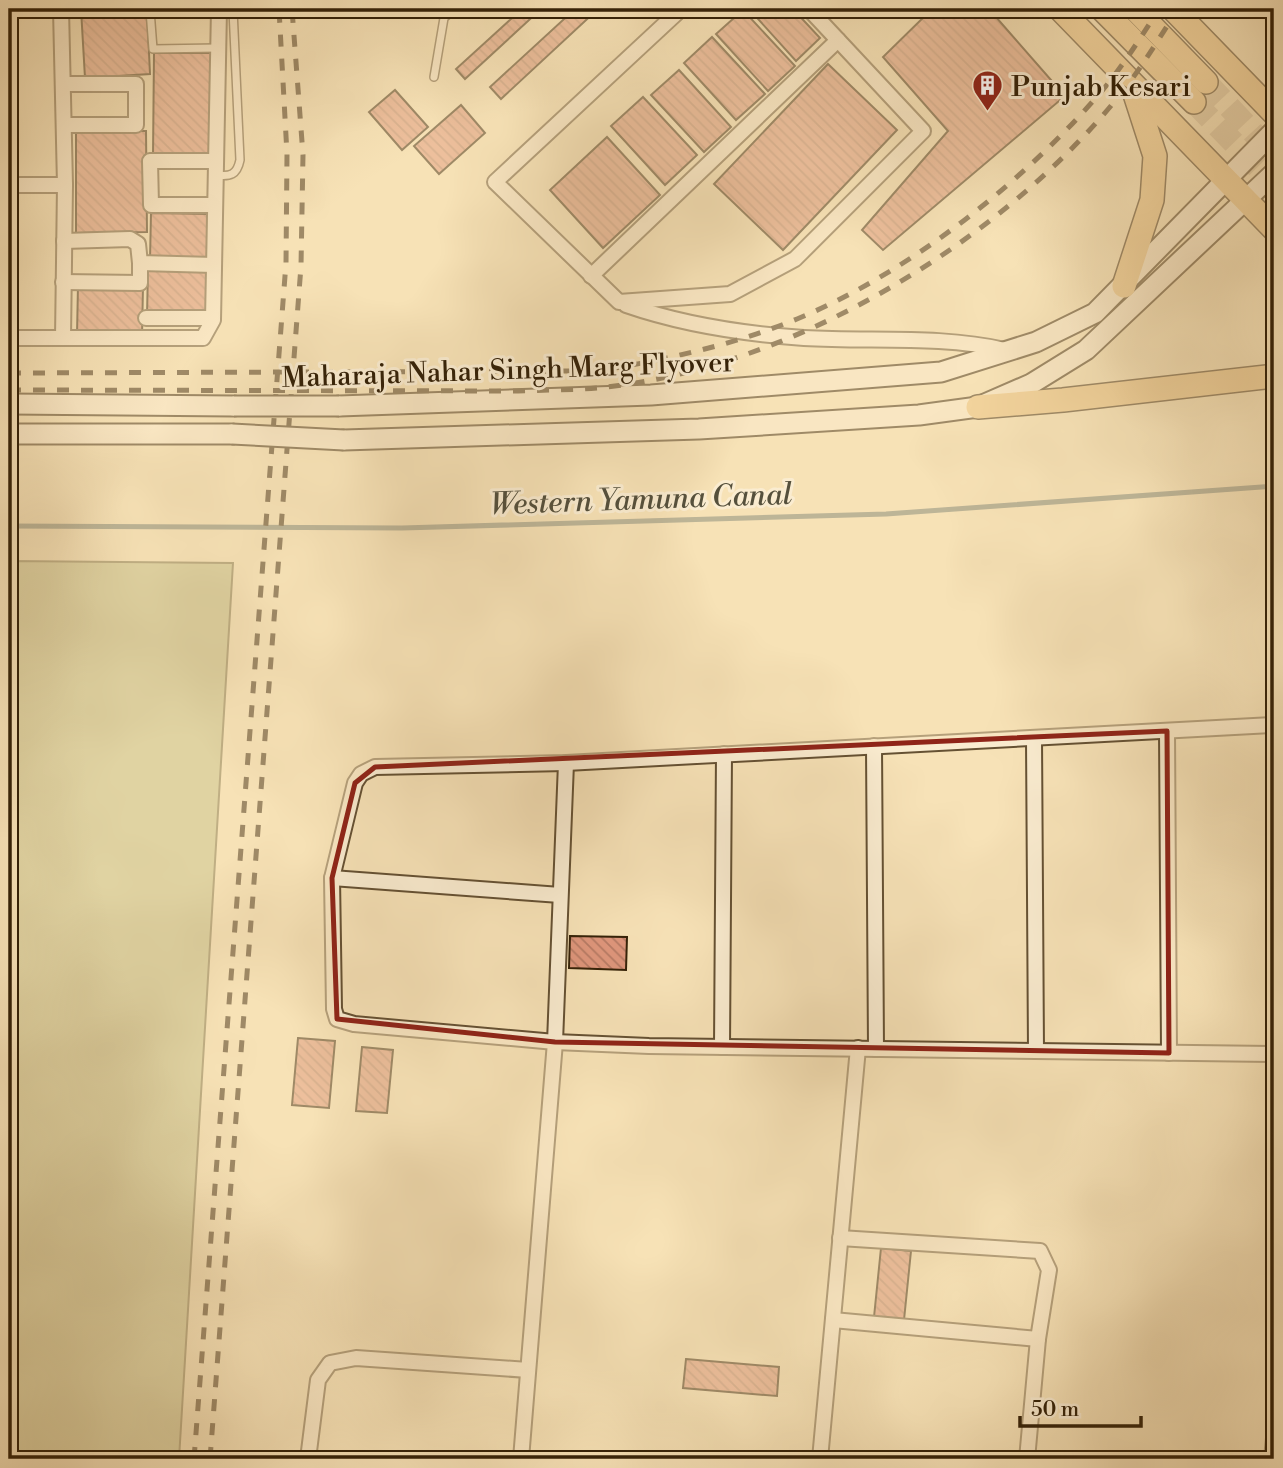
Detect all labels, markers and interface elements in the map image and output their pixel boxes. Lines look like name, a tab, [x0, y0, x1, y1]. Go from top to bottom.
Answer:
building icon: Punjab Kesari	[971, 69, 1005, 113]
place label: Punjab Kesari	[1011, 70, 1191, 105]
street label: Maharaja Nahar Singh Marg Flyover	[281, 345, 735, 396]
water label: Western Yamuna Canal	[489, 476, 793, 524]
scale bar	[1020, 1384, 1141, 1428]
text: 50 m	[1031, 1397, 1079, 1423]

